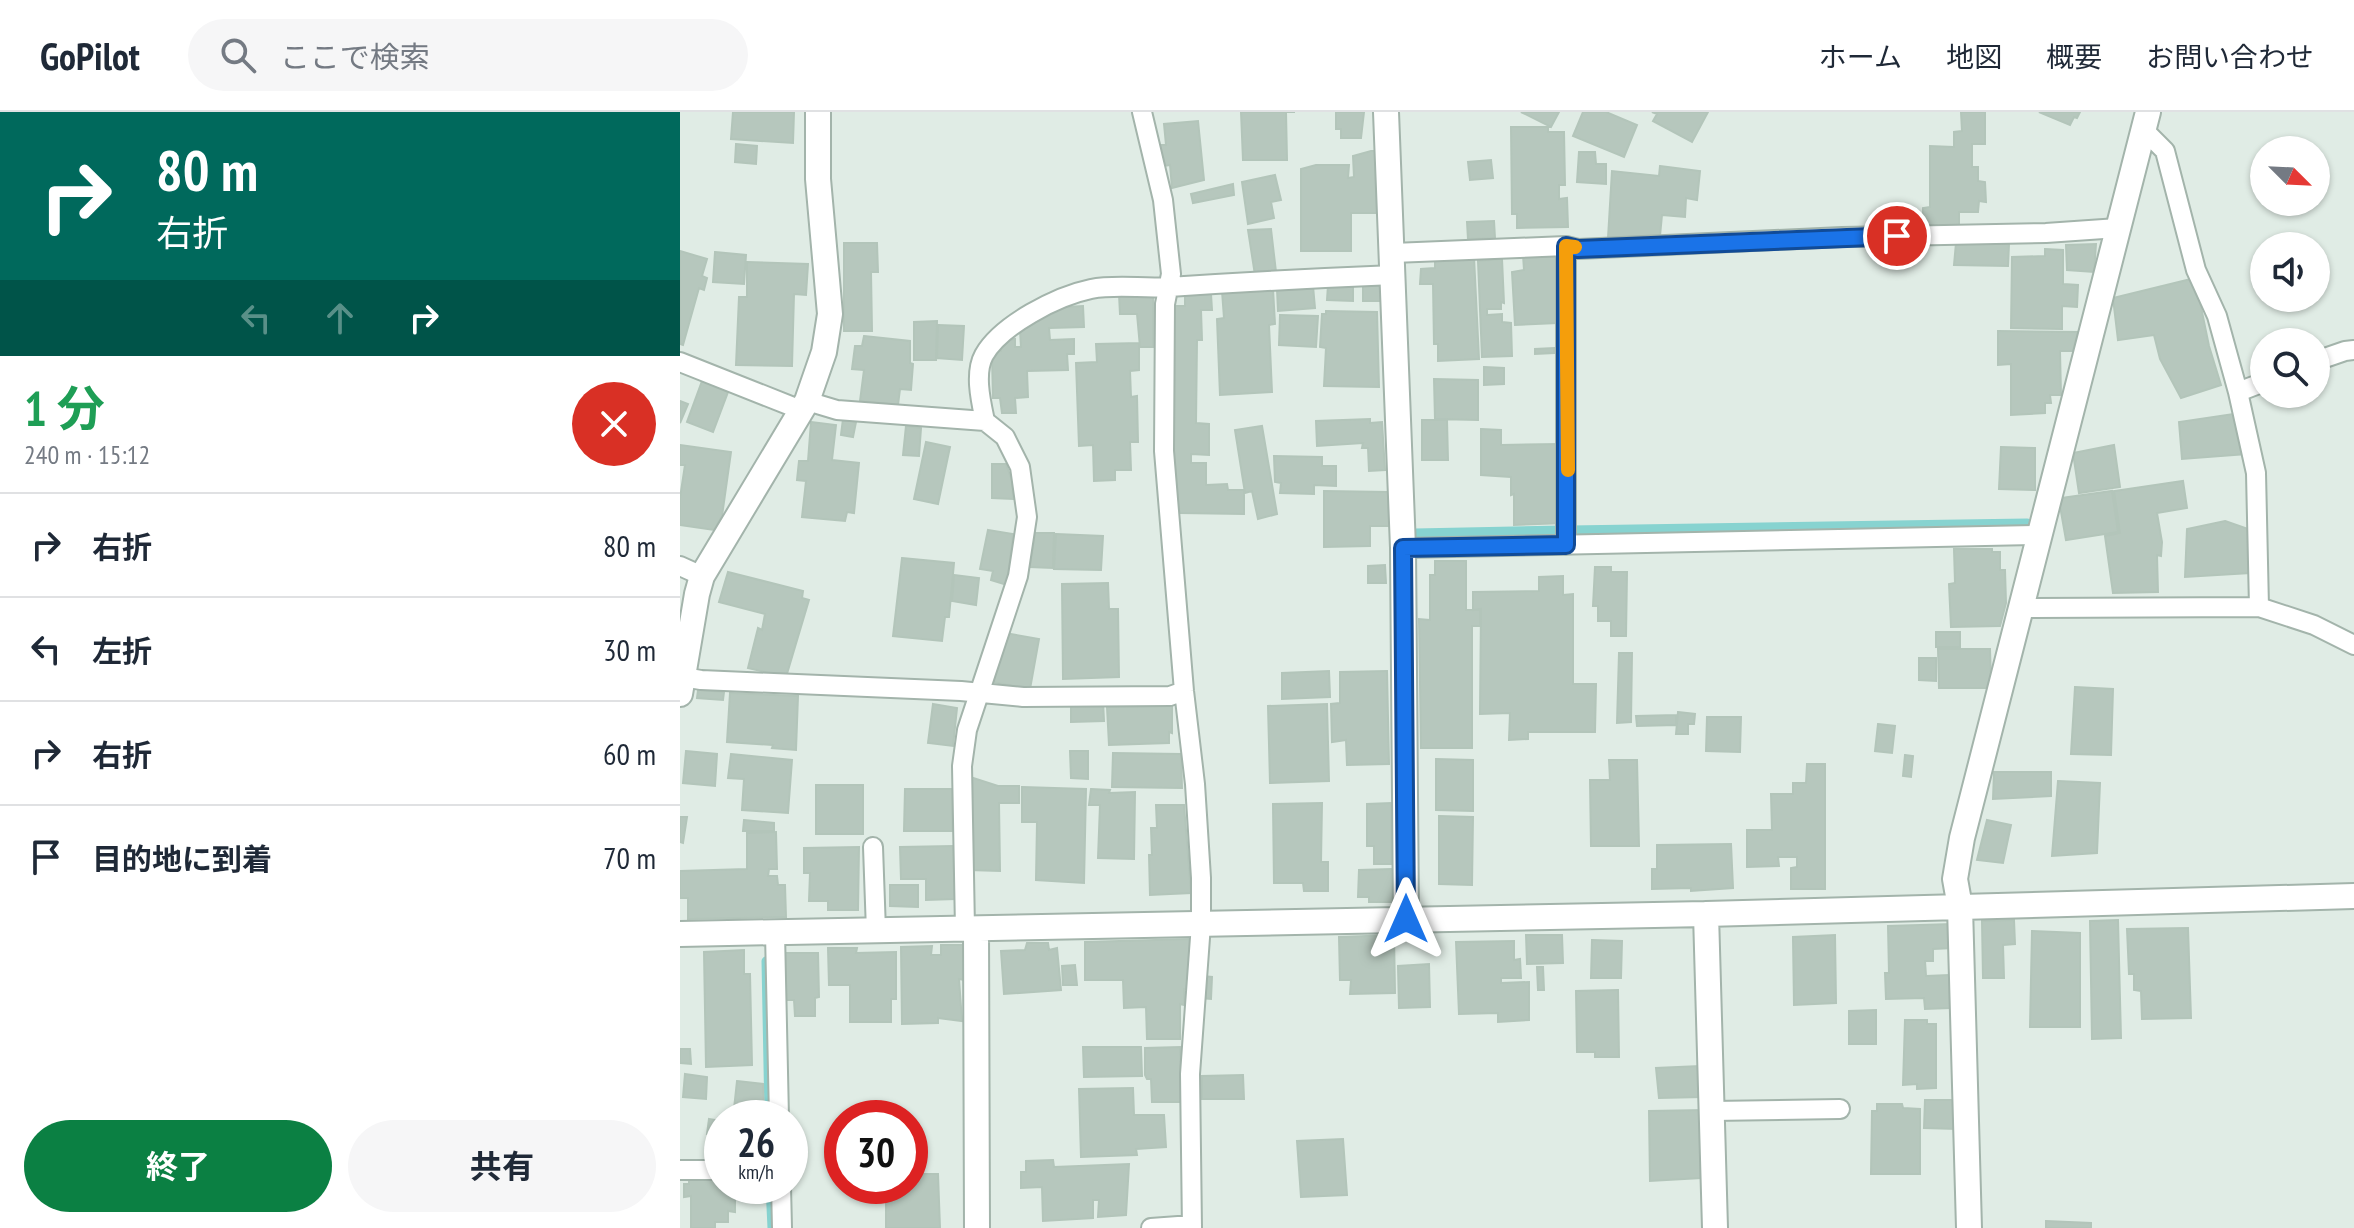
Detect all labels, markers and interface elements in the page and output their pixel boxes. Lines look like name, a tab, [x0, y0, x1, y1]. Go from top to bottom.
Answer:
search box	[188, 19, 748, 91]
text: GoPilot	[40, 31, 140, 80]
icon: search	[216, 33, 260, 77]
text: ここで検索	[280, 37, 430, 76]
text: ホーム	[1819, 38, 1902, 75]
text: 地図	[1946, 38, 2002, 75]
text: 概要	[2046, 38, 2102, 75]
text: お問い合わせ	[2146, 38, 2314, 75]
text: 80 m	[156, 134, 258, 206]
north arrow	[2250, 136, 2330, 216]
map controls	[2250, 136, 2330, 408]
icon: right	[24, 144, 128, 248]
pin	[1863, 202, 1931, 270]
text: 右折	[156, 209, 228, 256]
icon: arrive	[1875, 214, 1919, 258]
button: sound	[2250, 232, 2330, 312]
icon: left	[234, 296, 278, 340]
icon: ahead	[318, 296, 362, 340]
icon: right	[402, 296, 446, 340]
button: search	[2250, 328, 2330, 408]
text: 1 分	[24, 377, 105, 439]
button: close	[572, 382, 656, 466]
text: 240 m · 15:12	[24, 438, 150, 471]
icon: right	[24, 523, 68, 567]
text: 80 m	[603, 526, 656, 565]
text: 右折	[92, 527, 152, 566]
icon: left	[24, 627, 68, 671]
text: 30 m	[603, 630, 656, 669]
text: 左折	[92, 631, 152, 670]
icon: right	[24, 731, 68, 775]
text: 60 m	[603, 734, 656, 773]
text: 右折	[92, 735, 152, 774]
icon: arrive	[24, 835, 68, 879]
text: 70 m	[603, 838, 656, 877]
text: 目的地に到着	[92, 839, 272, 878]
position arrow	[1364, 877, 1448, 961]
speed limit sign: 30	[824, 1100, 928, 1204]
text: 26	[737, 1116, 775, 1168]
button: 終了	[24, 1120, 332, 1212]
button: 共有	[348, 1120, 656, 1212]
text: km/h	[738, 1159, 774, 1185]

